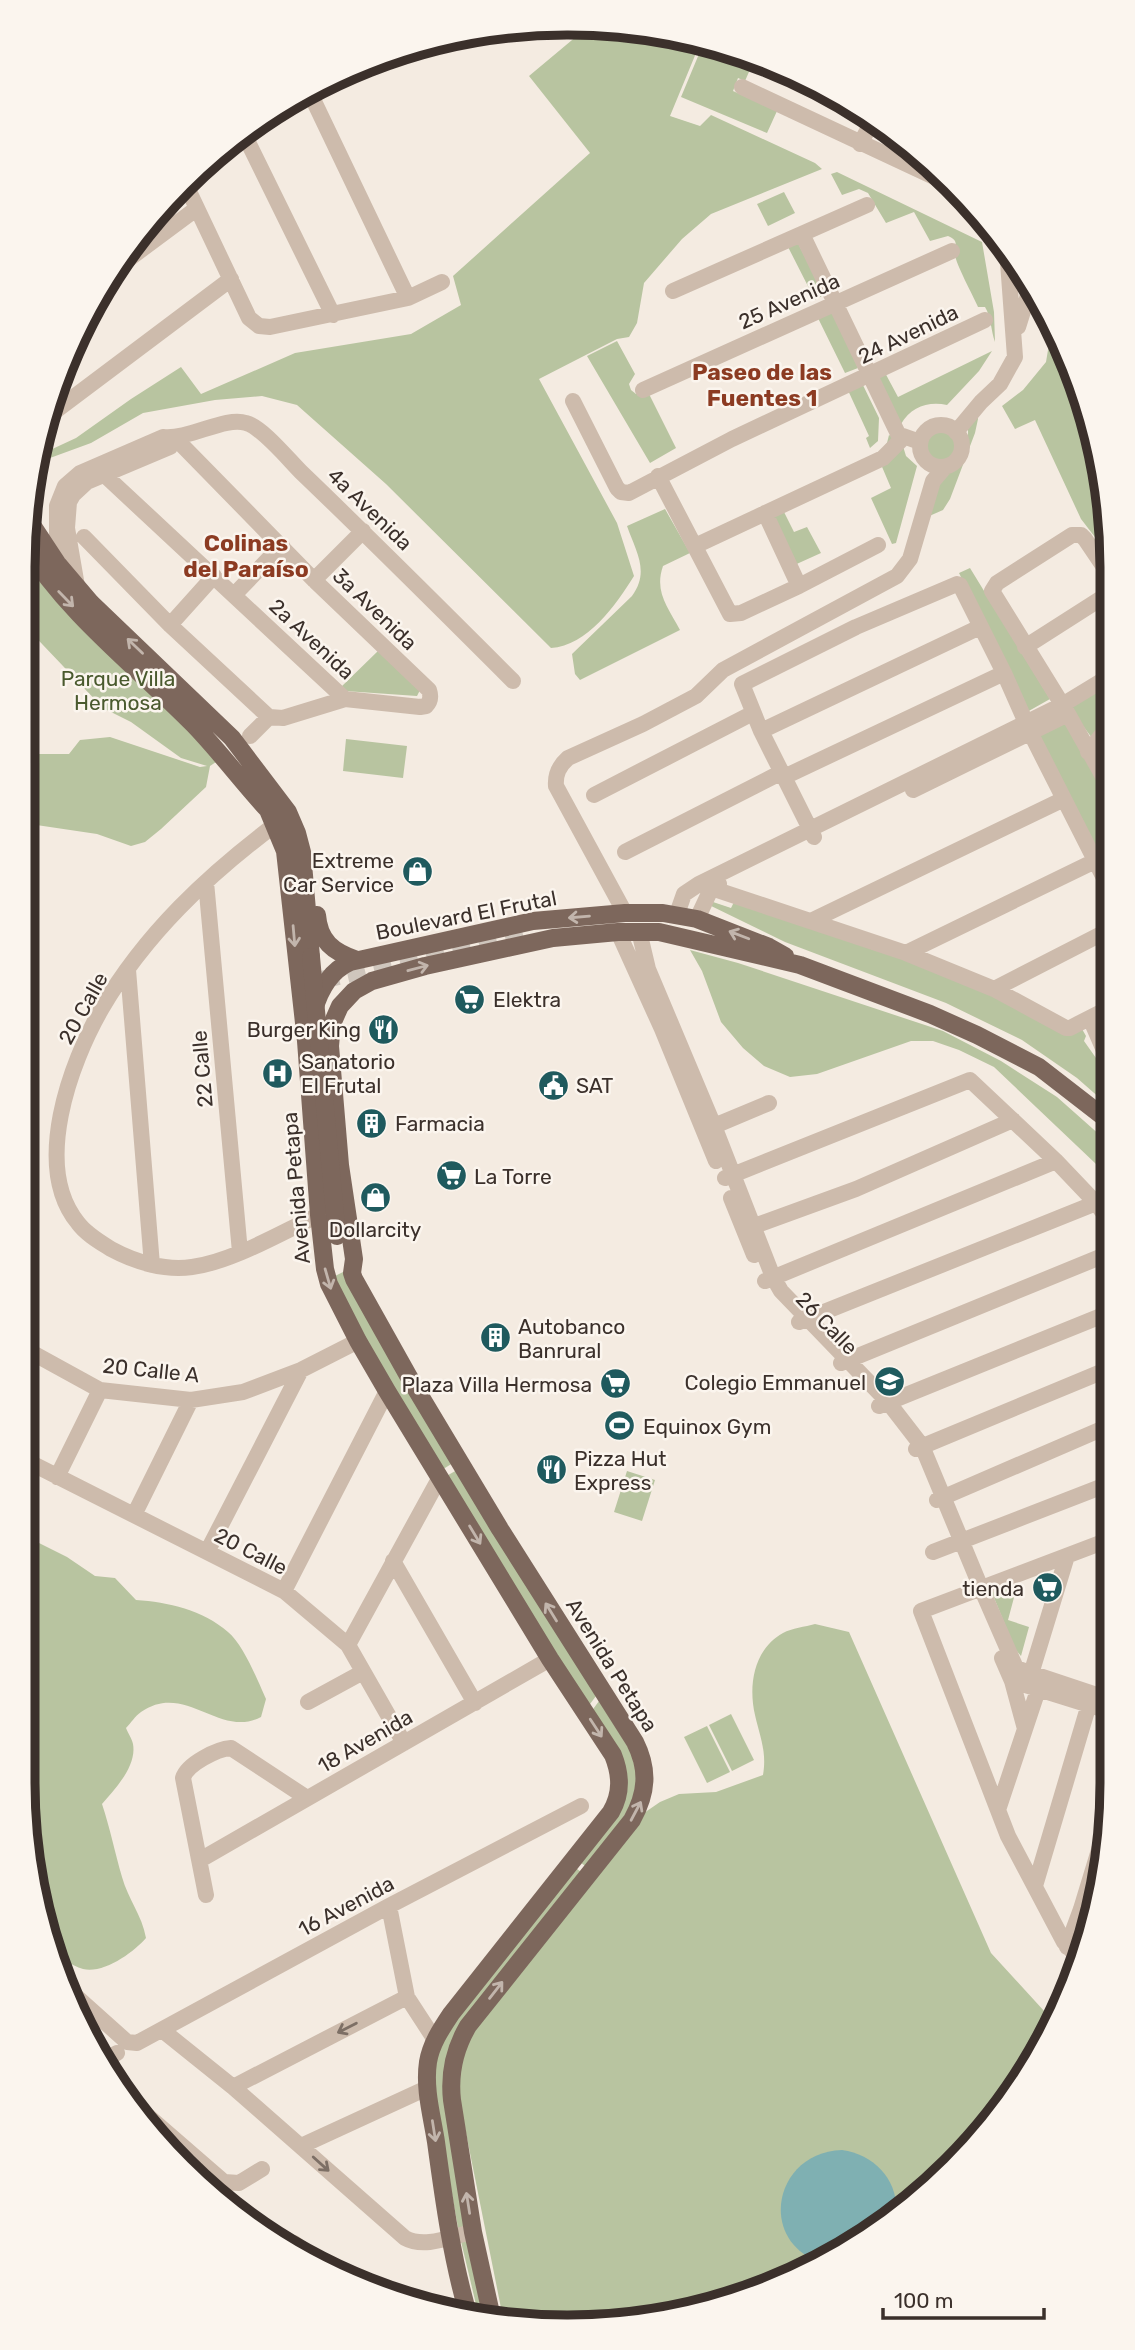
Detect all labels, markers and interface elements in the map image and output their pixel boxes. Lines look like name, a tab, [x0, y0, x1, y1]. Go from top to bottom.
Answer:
street label: 25 Avenida	[735, 268, 843, 334]
street label: 24 Avenida	[854, 299, 962, 369]
district label: Paseo de las Fuentes 1	[692, 358, 832, 412]
street label: 4a Avenida	[323, 463, 417, 555]
district label: Colinas del Paraíso	[183, 529, 309, 583]
street label: 3a Avenida	[328, 563, 422, 655]
one-way arrow	[58, 590, 75, 607]
street label: 2a Avenida	[264, 593, 360, 685]
one-way arrow	[127, 637, 144, 654]
park label: Parque Villa Hermosa	[61, 666, 175, 715]
place label: Extreme Car Service	[283, 848, 394, 897]
shop icon: Extreme Car Service	[400, 855, 434, 889]
street label: Boulevard El Frutal	[373, 885, 559, 945]
one-way arrow	[568, 911, 591, 924]
one-way arrow	[288, 924, 301, 947]
one-way arrow	[729, 928, 751, 941]
one-way arrow	[406, 961, 428, 974]
street label: 20 Calle	[53, 968, 113, 1048]
supermarket icon: Elektra	[453, 982, 487, 1016]
place label: Elektra	[493, 987, 561, 1012]
restaurant icon: Burger King	[367, 1012, 401, 1046]
place label: Burger King	[247, 1017, 361, 1042]
street label: 22 Calle	[186, 1029, 218, 1109]
place label: Sanatorio El Frutal	[301, 1049, 395, 1098]
hospital icon: Sanatorio El Frutal	[261, 1056, 295, 1090]
public building icon: SAT	[536, 1068, 570, 1102]
place label: SAT	[576, 1073, 614, 1098]
building icon: Farmacia	[355, 1106, 389, 1140]
street label: Avenida Petapa	[277, 1111, 315, 1265]
place label: Farmacia	[395, 1111, 485, 1136]
supermarket icon: La Torre	[434, 1159, 468, 1193]
place label: La Torre	[474, 1164, 552, 1189]
shop icon: Dollarcity	[358, 1180, 392, 1214]
place label: Dollarcity	[329, 1217, 422, 1242]
one-way arrow	[323, 1268, 336, 1290]
street label: 26 Calle	[791, 1286, 863, 1360]
place label: Autobanco Banrural	[518, 1314, 625, 1363]
building icon: Autobanco Banrural	[478, 1321, 512, 1355]
street label: 20 Calle A	[101, 1352, 201, 1388]
school or university icon: Colegio Emmanuel	[872, 1365, 906, 1399]
supermarket icon: Plaza Villa Hermosa	[598, 1367, 632, 1401]
place label: Colegio Emmanuel	[684, 1370, 866, 1395]
place label: Plaza Villa Hermosa	[401, 1372, 592, 1397]
sports icon: Equinox Gym	[603, 1409, 637, 1443]
place label: Equinox Gym	[643, 1414, 771, 1439]
place label: Pizza Hut Express	[574, 1446, 667, 1495]
restaurant icon: Pizza Hut Express	[534, 1453, 568, 1487]
street label: 20 Calle	[210, 1522, 292, 1580]
one-way arrow	[469, 1525, 483, 1545]
supermarket icon: tienda	[1030, 1571, 1064, 1605]
place label: tienda	[962, 1576, 1024, 1601]
street label: Avenida Petapa	[561, 1594, 663, 1736]
one-way arrow	[544, 1602, 558, 1622]
street label: 18 Avenida	[313, 1704, 417, 1778]
one-way arrow	[588, 1718, 603, 1737]
one-way arrow	[630, 1801, 643, 1822]
street label: 16 Avenida	[294, 1870, 398, 1942]
one-way arrow	[489, 1982, 504, 2000]
one-way arrow	[337, 2022, 358, 2035]
one-way arrow	[428, 2119, 441, 2142]
one-way arrow	[312, 2156, 330, 2172]
one-way arrow	[461, 2192, 474, 2215]
scale bar	[883, 2276, 1044, 2320]
text: 100 m	[894, 2288, 953, 2313]

